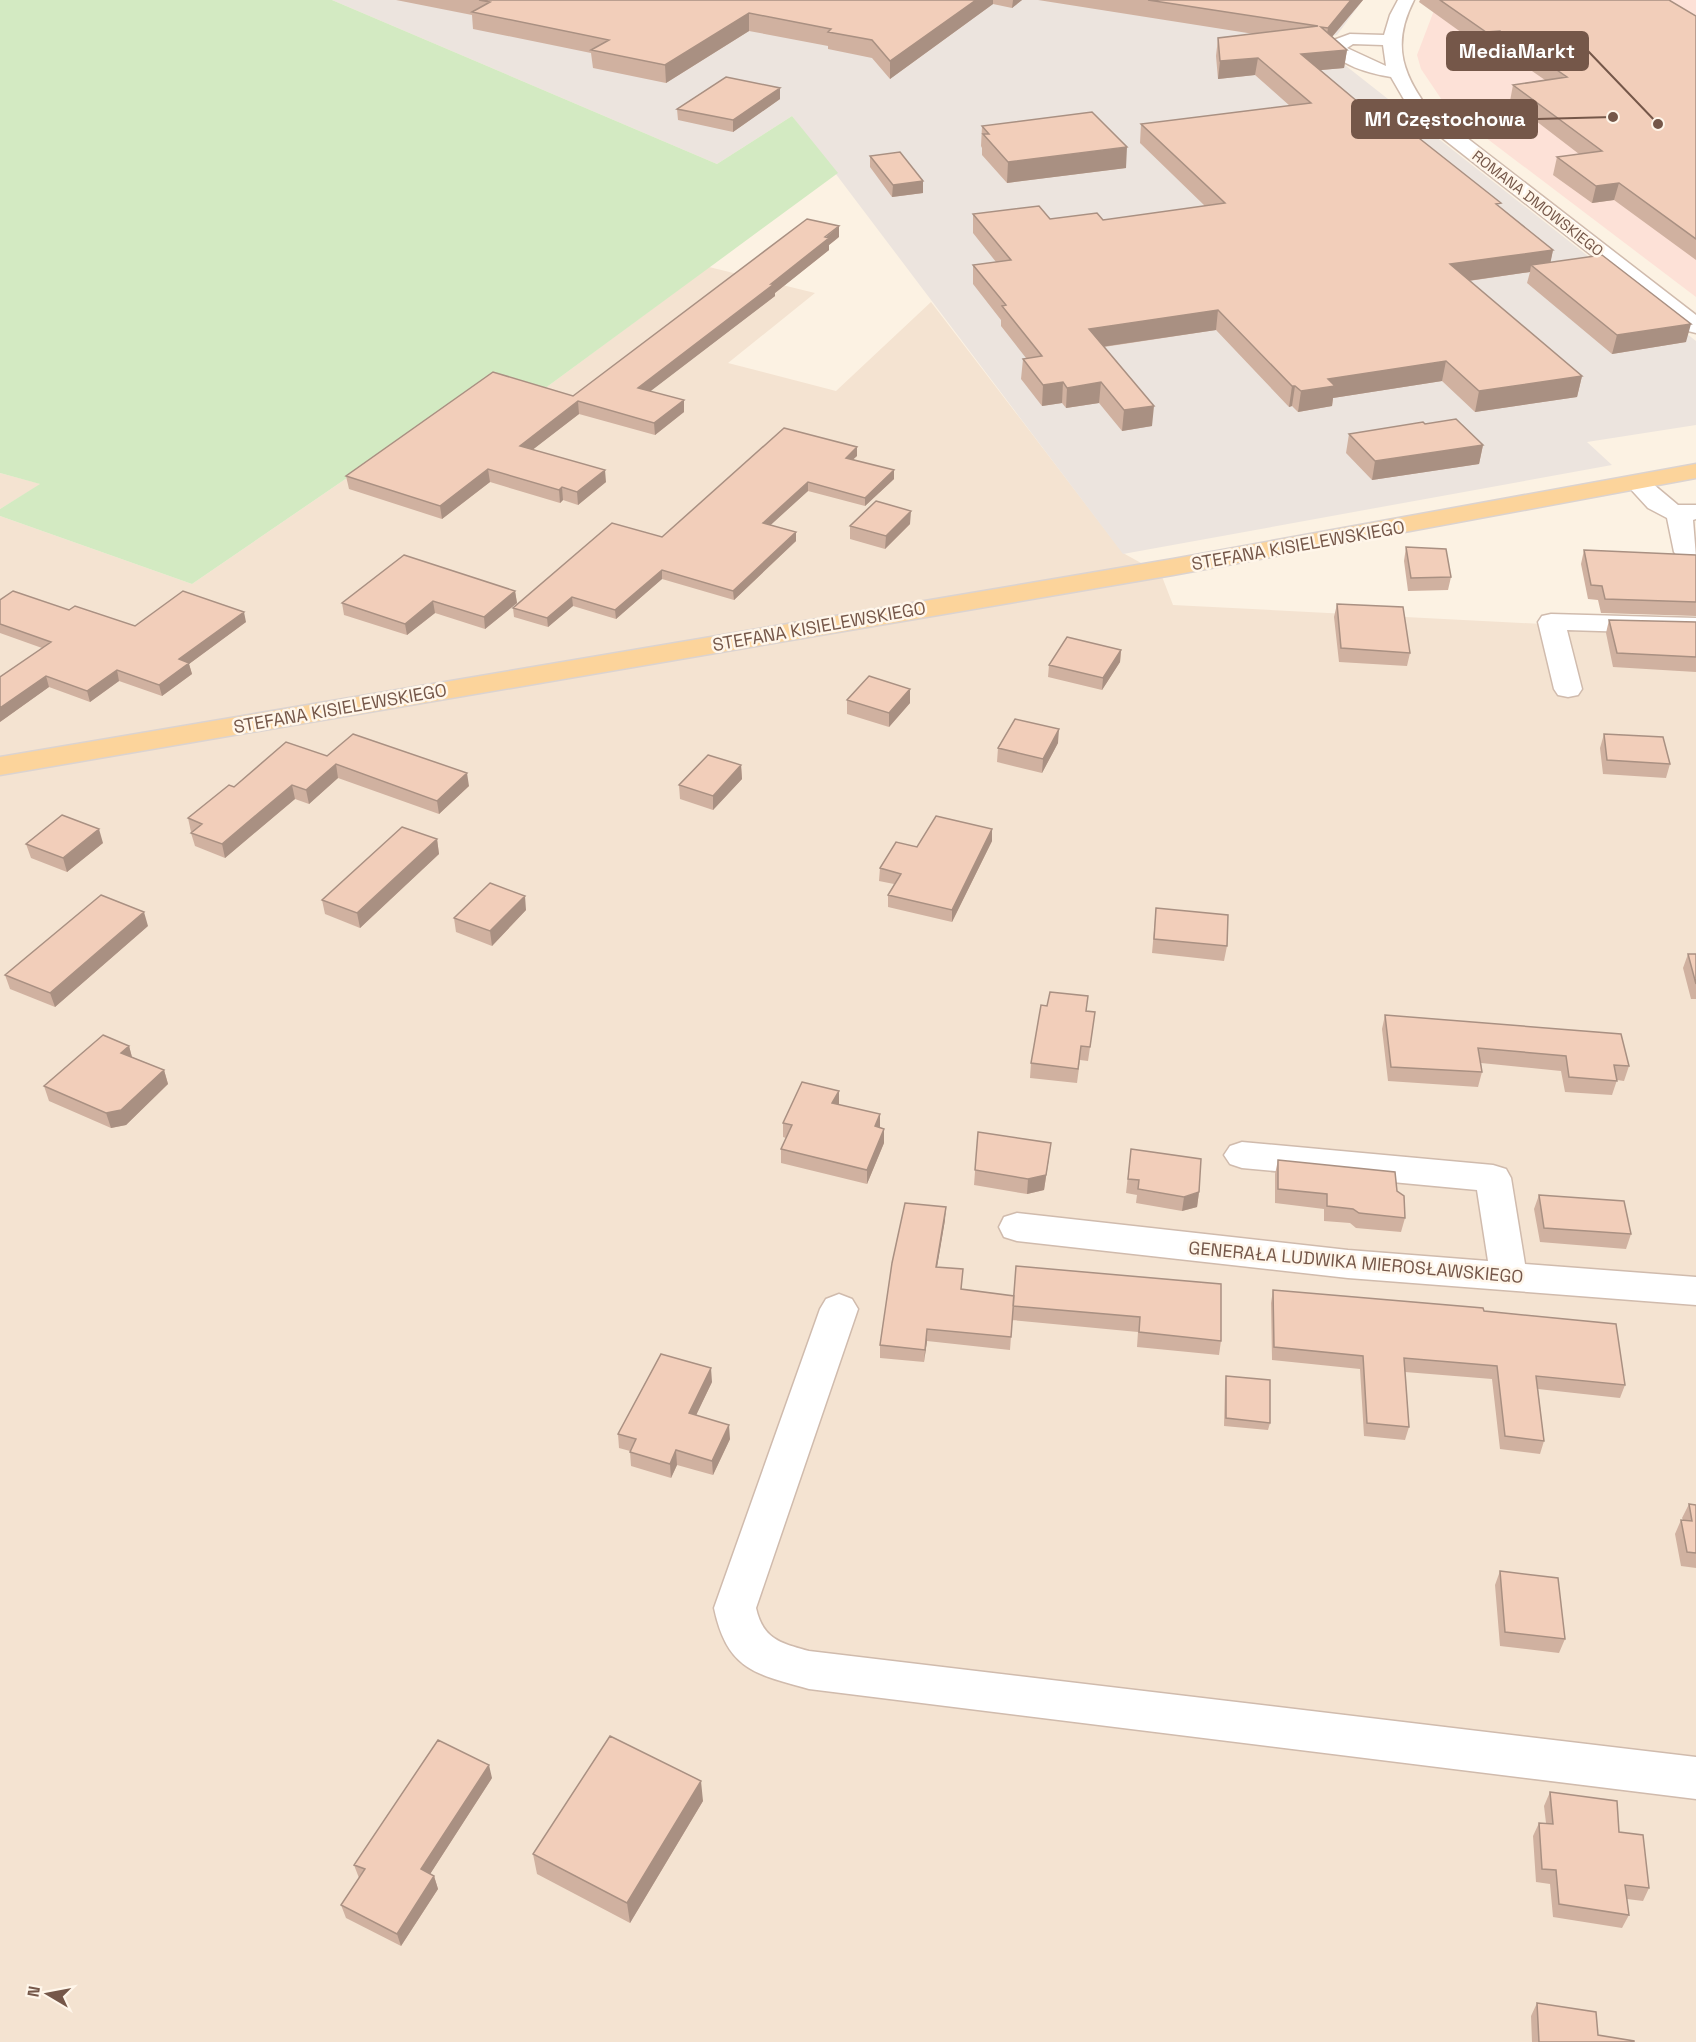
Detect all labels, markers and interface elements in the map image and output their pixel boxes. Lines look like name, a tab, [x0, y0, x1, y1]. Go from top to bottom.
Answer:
callout: MediaMarkt	[1447, 32, 1588, 70]
text: MediaMarkt	[1459, 38, 1575, 64]
callout: M1 Częstochowa	[1352, 100, 1537, 138]
text: M1 Częstochowa	[1364, 106, 1526, 132]
street label: ROMANA DMOWSKIEGO	[1469, 146, 1607, 260]
street label: STEFANA KISIELEWSKIEGO	[1190, 515, 1406, 575]
street label: STEFANA KISIELEWSKIEGO	[711, 596, 927, 656]
street label: STEFANA KISIELEWSKIEGO	[232, 678, 448, 738]
street label: GENERAŁA LUDWIKA MIEROSŁAWSKIEGO	[1188, 1236, 1524, 1288]
north arrow	[18, 1964, 78, 2024]
text: N	[22, 1984, 45, 1999]

